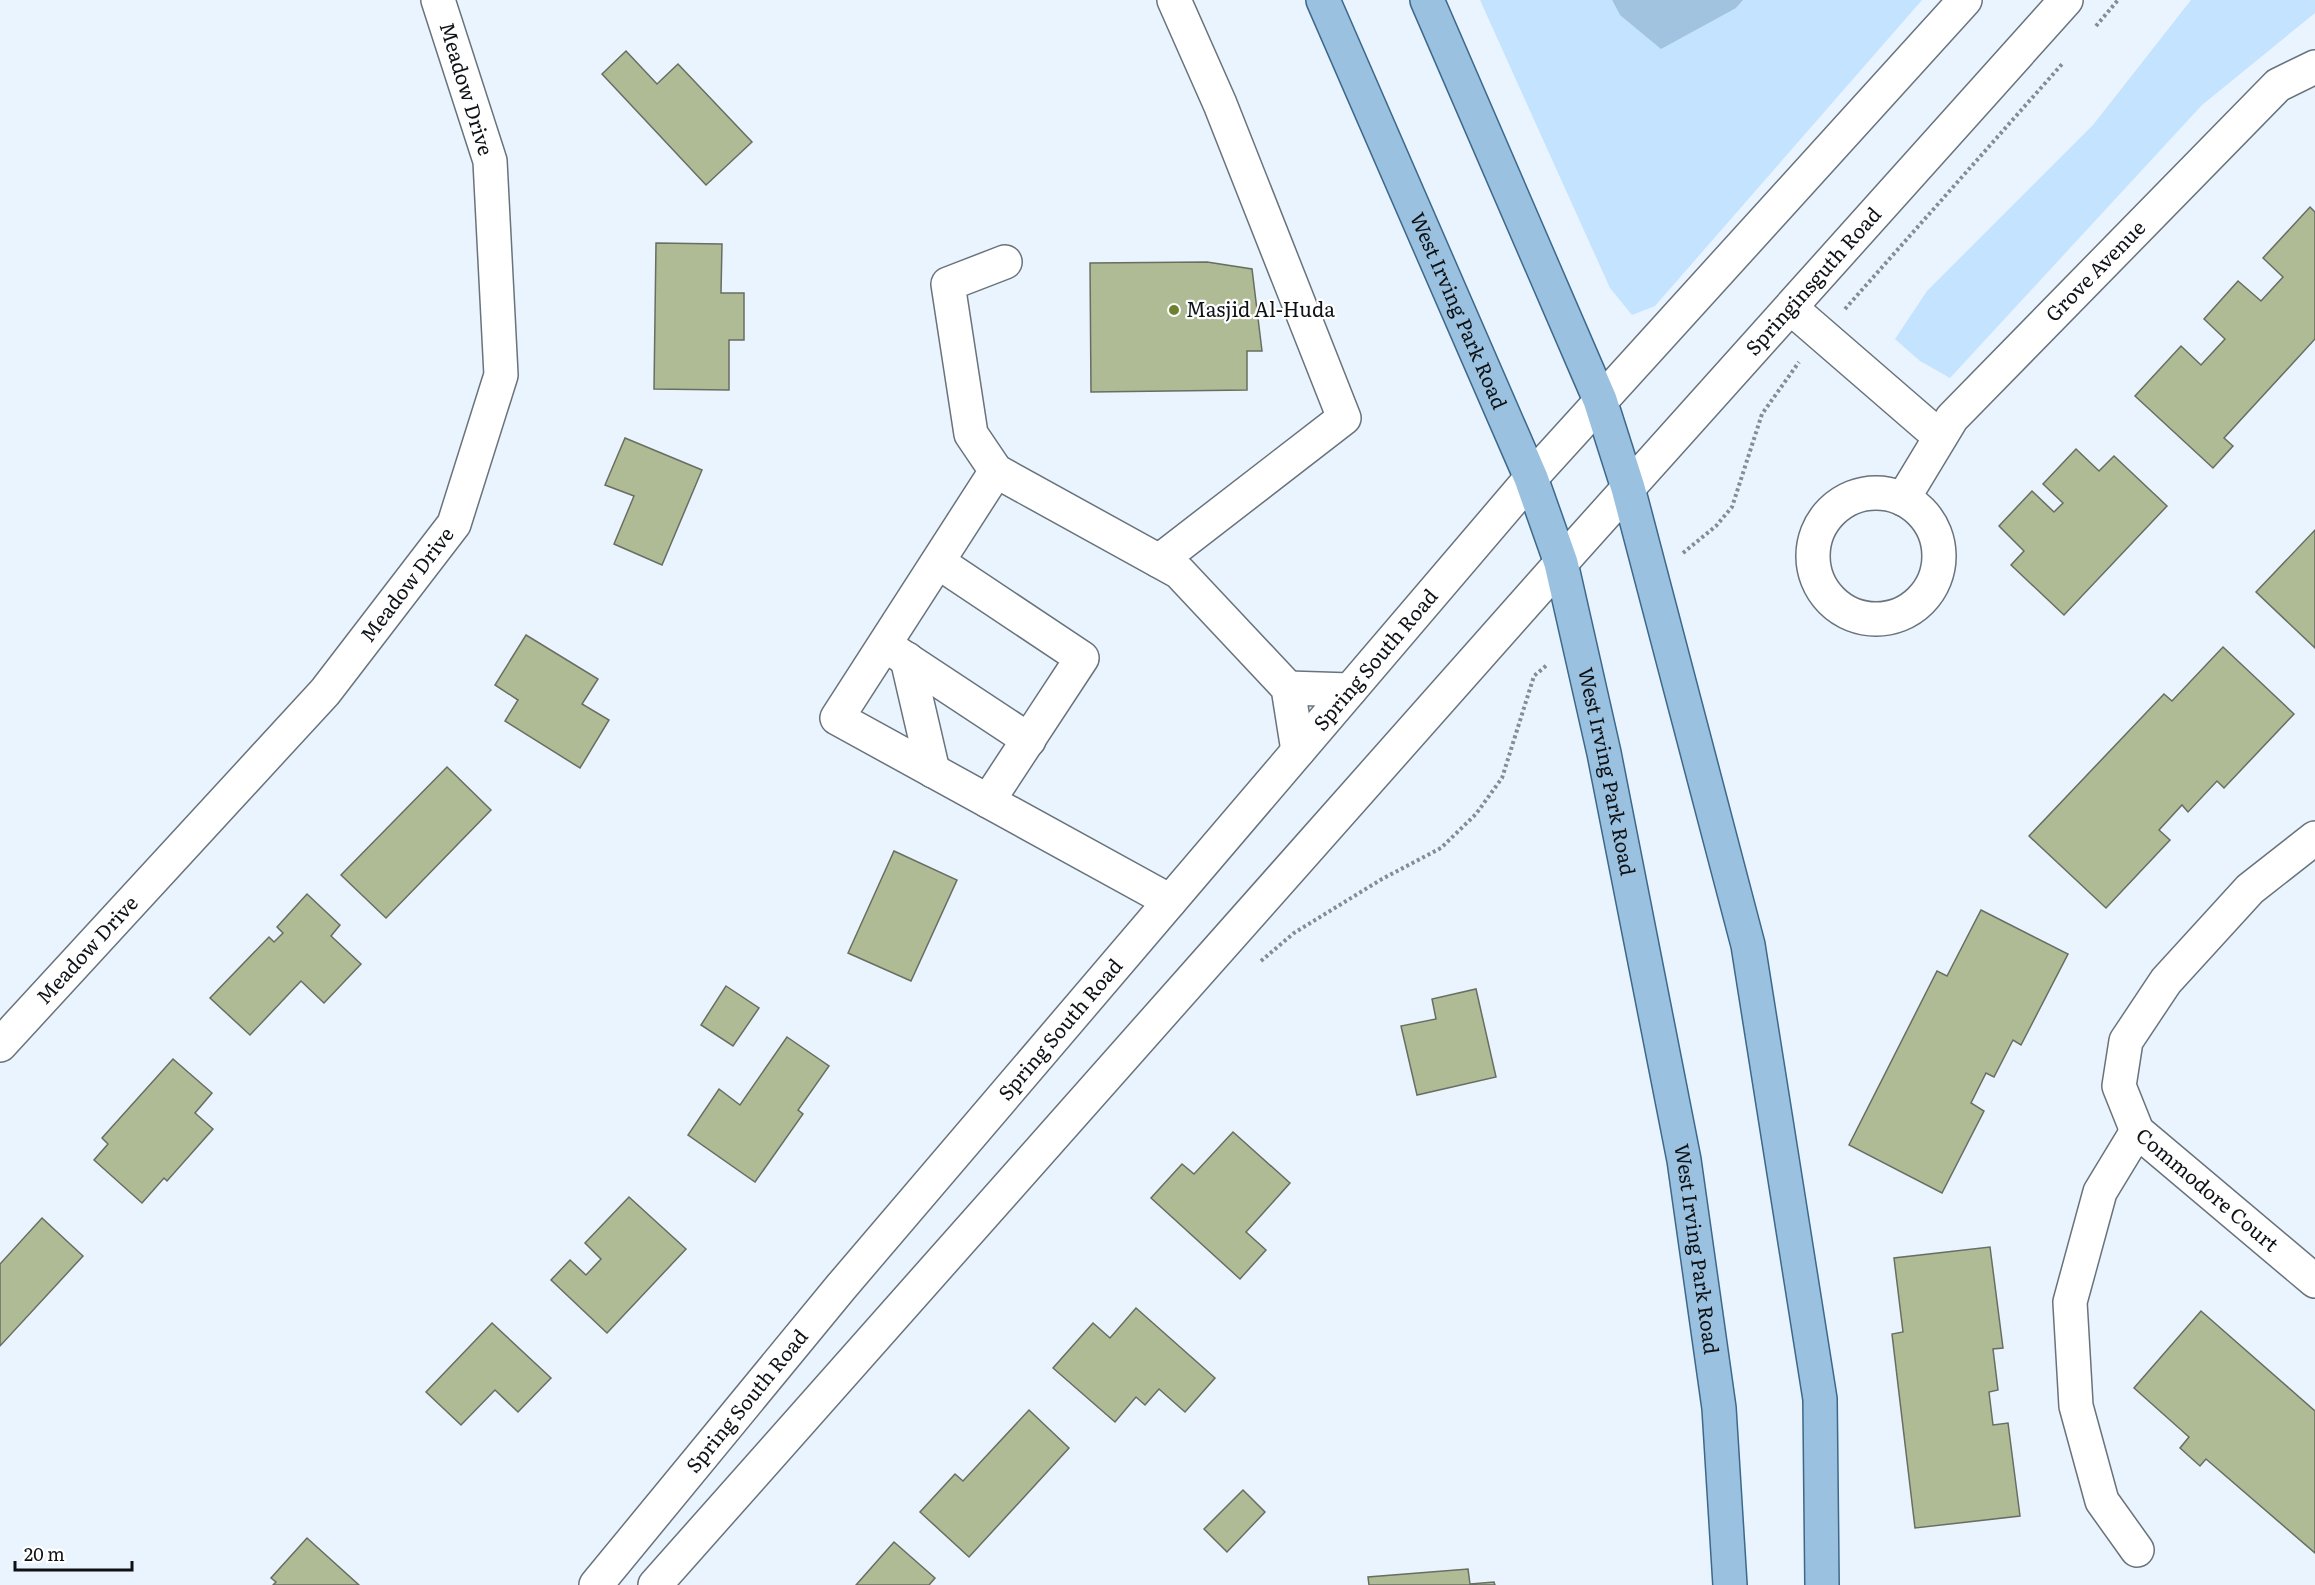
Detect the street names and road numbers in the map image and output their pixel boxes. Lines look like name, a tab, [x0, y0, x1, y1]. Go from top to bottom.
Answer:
street label: Meadow Drive	[433, 18, 502, 159]
street label: Springinsguth Road	[1737, 199, 1887, 361]
street label: West Irving Park Road	[1404, 207, 1516, 413]
street label: Grove Avenue	[2037, 212, 2151, 327]
street label: Meadow Drive	[352, 520, 460, 647]
street label: Spring South Road	[1305, 581, 1444, 736]
street label: West Irving Park Road	[1572, 664, 1645, 878]
street label: Meadow Drive	[28, 888, 144, 1010]
street label: Spring South Road	[990, 951, 1128, 1106]
street label: Commodore Court	[2130, 1119, 2286, 1258]
street label: West Irving Park Road	[1668, 1141, 1728, 1356]
street label: Spring South Road	[677, 1322, 814, 1478]

